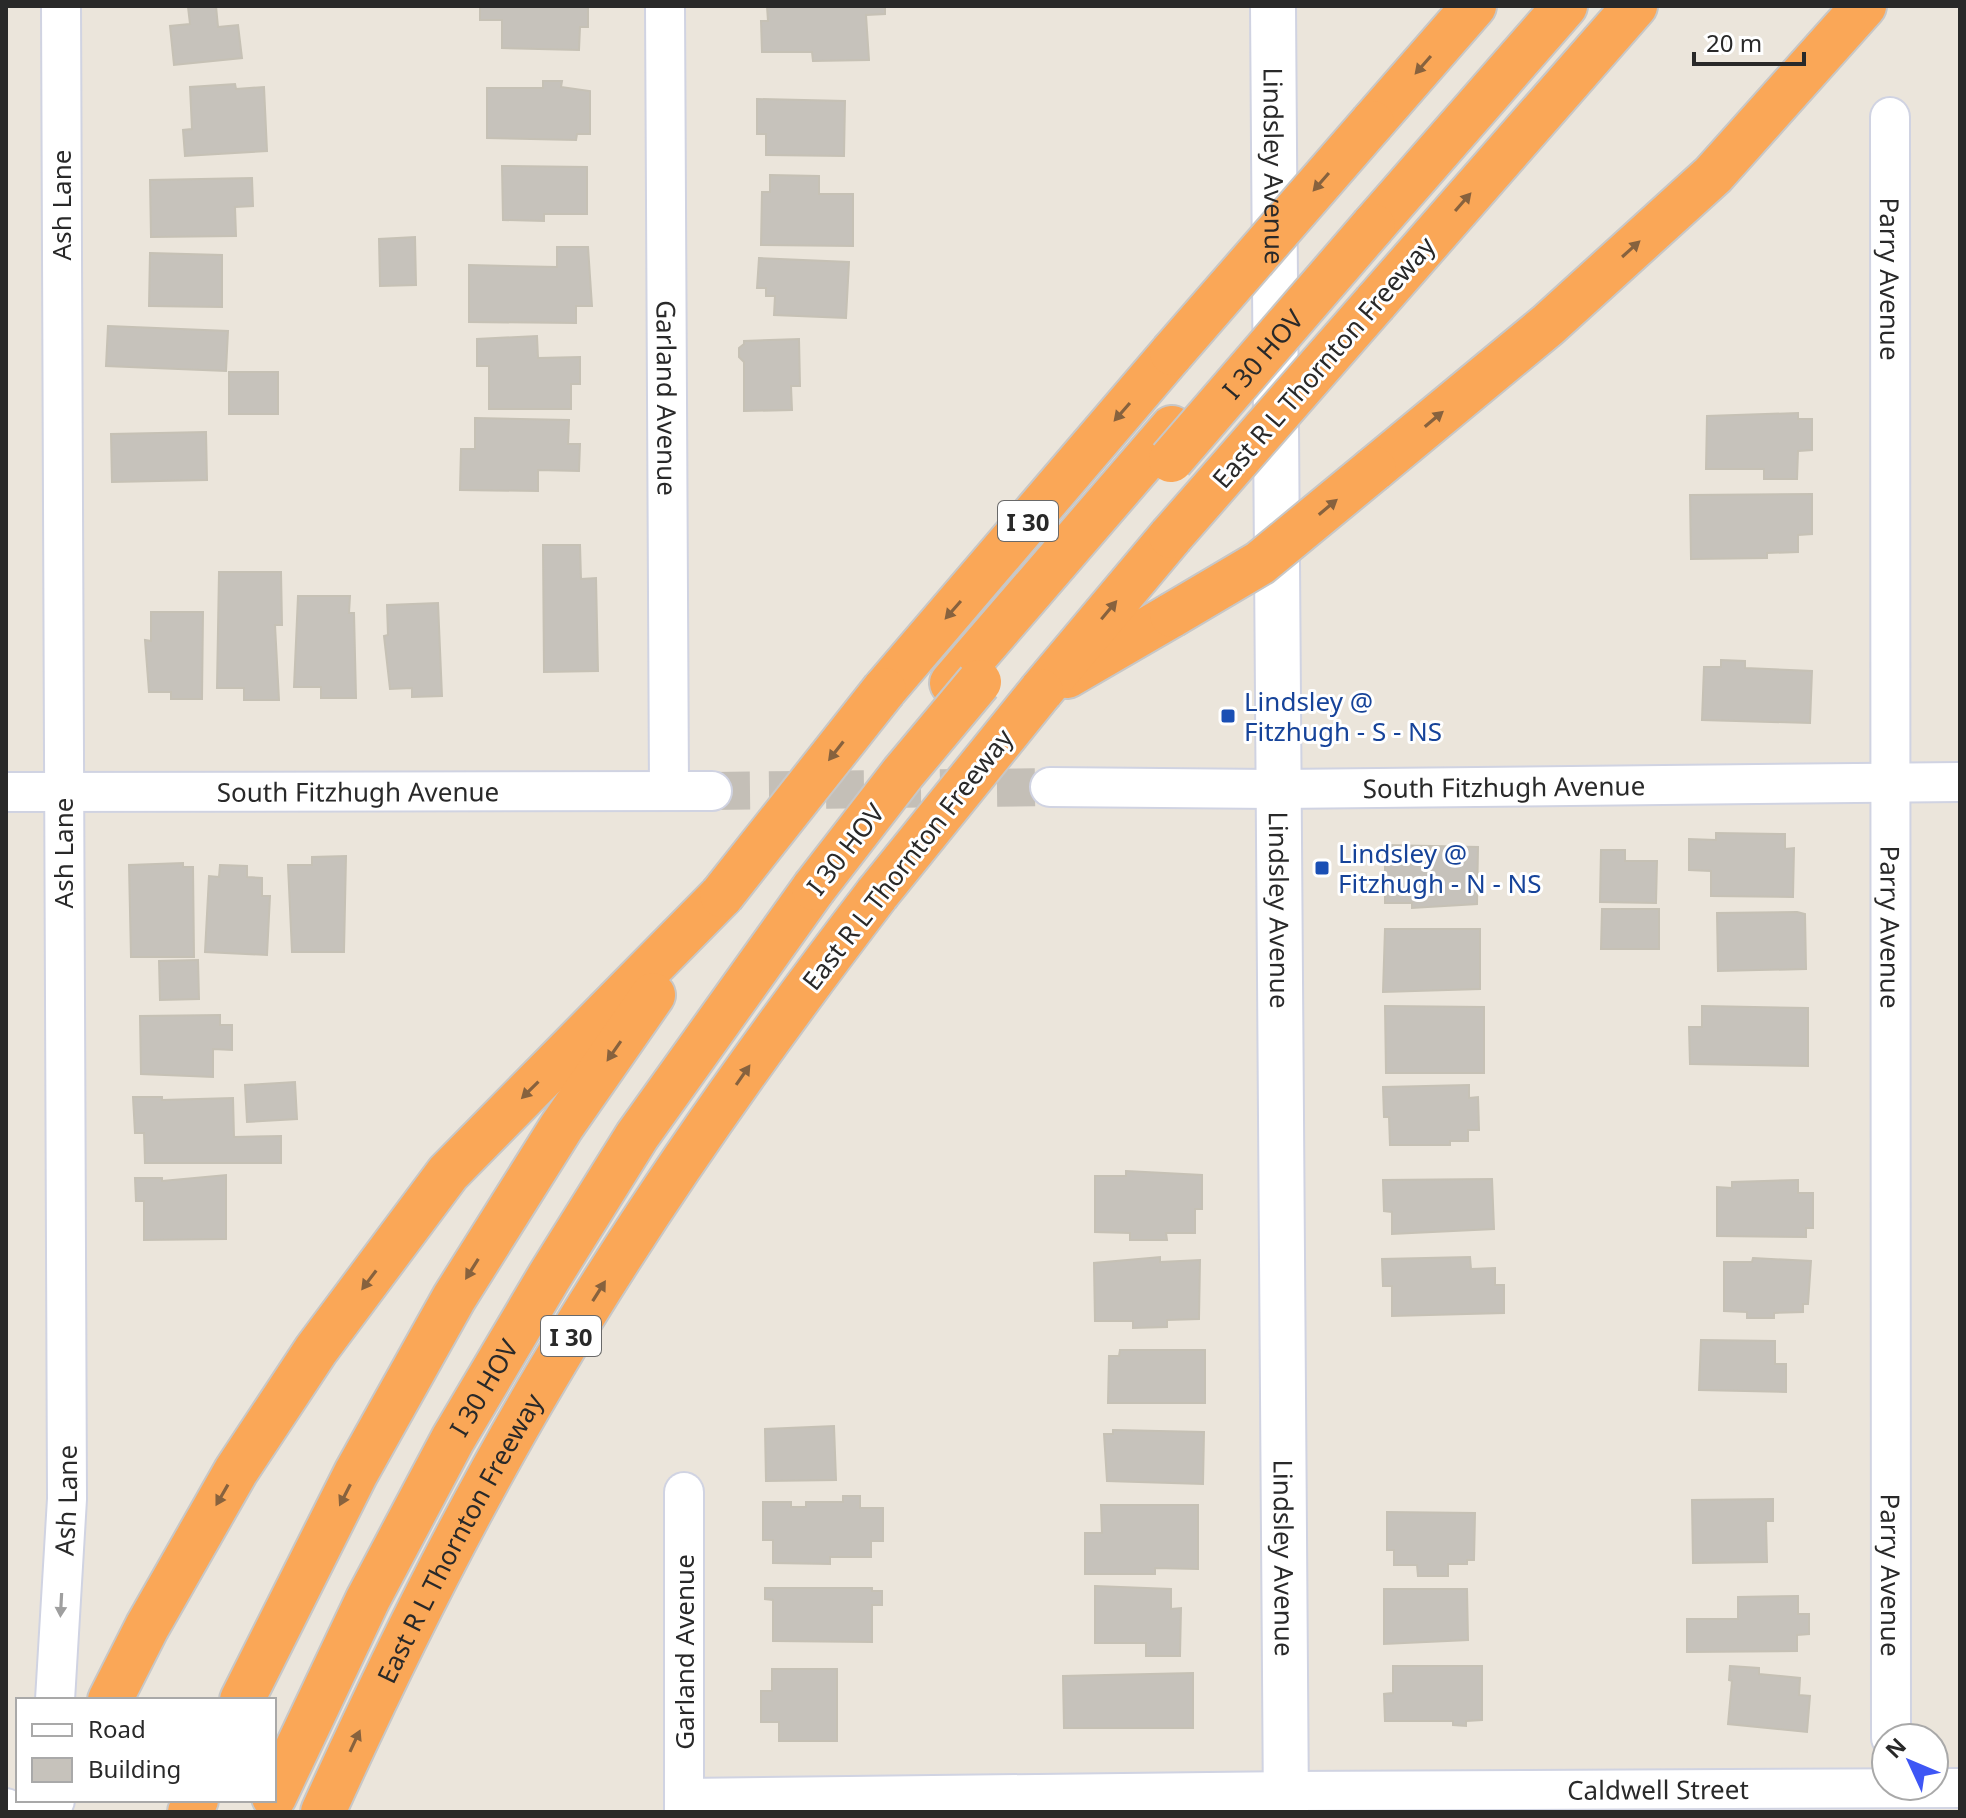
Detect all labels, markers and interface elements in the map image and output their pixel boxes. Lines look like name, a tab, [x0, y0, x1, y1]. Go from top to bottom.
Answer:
scale bar	[1694, 16, 1804, 66]
text: 20 m	[1706, 26, 1762, 59]
one-way arrow	[1415, 55, 1433, 74]
street label: Lindsley Avenue	[1255, 67, 1293, 265]
street label: Ash Lane	[43, 150, 79, 260]
one-way arrow	[1313, 172, 1330, 192]
one-way arrow	[1454, 193, 1471, 213]
street label: Parry Avenue	[1872, 197, 1908, 361]
street label: East R L Thornton Freeway	[1204, 228, 1443, 496]
one-way arrow	[1622, 241, 1641, 259]
street label: Garland Avenue	[648, 300, 685, 496]
street label: I 30 HOV	[1214, 301, 1311, 406]
one-way arrow	[1114, 402, 1131, 422]
one-way arrow	[1424, 411, 1444, 428]
one-way arrow	[1318, 499, 1338, 516]
road number: I 30	[998, 501, 1058, 541]
one-way arrow	[945, 599, 962, 619]
one-way arrow	[1100, 600, 1117, 620]
place label: Lindsley @ Fitzhugh - S - NS	[1244, 683, 1442, 749]
marker: Lindsley @ Fitzhugh - S - NS	[1219, 707, 1237, 725]
street label: East R L Thornton Freeway	[793, 720, 1021, 997]
one-way arrow	[828, 741, 845, 761]
street label: South Fitzhugh Avenue	[1363, 767, 1645, 806]
street label: South Fitzhugh Avenue	[217, 773, 499, 810]
street label: I 30 HOV	[798, 795, 892, 902]
street label: Ash Lane	[45, 798, 81, 908]
street label: Lindsley Avenue	[1261, 811, 1298, 1009]
place label: Lindsley @ Fitzhugh - N - NS	[1338, 835, 1542, 901]
street label: Parry Avenue	[1872, 845, 1909, 1009]
marker: Lindsley @ Fitzhugh - N - NS	[1313, 859, 1331, 877]
one-way arrow	[607, 1040, 622, 1061]
one-way arrow	[735, 1064, 750, 1085]
one-way arrow	[521, 1080, 540, 1099]
one-way arrow	[466, 1258, 480, 1280]
one-way arrow	[361, 1270, 377, 1290]
one-way arrow	[592, 1280, 606, 1302]
road number: I 30	[541, 1316, 601, 1356]
street label: I 30 HOV	[441, 1332, 526, 1443]
street label: East R L Thornton Freeway	[368, 1386, 551, 1689]
street label: Ash Lane	[46, 1445, 85, 1557]
street label: Lindsley Avenue	[1265, 1459, 1303, 1657]
one-way arrow	[215, 1484, 229, 1506]
one-way arrow	[338, 1484, 351, 1507]
street label: Parry Avenue	[1873, 1493, 1909, 1657]
street label: Garland Avenue	[666, 1554, 702, 1750]
one-way arrow	[54, 1593, 67, 1618]
legend	[16, 1698, 276, 1802]
text: Road	[88, 1712, 146, 1745]
north arrow	[1870, 1722, 1950, 1802]
one-way arrow	[349, 1729, 362, 1753]
text: N	[1878, 1731, 1912, 1764]
text: Building	[88, 1752, 181, 1785]
street label: Caldwell Street	[1567, 1771, 1749, 1808]

